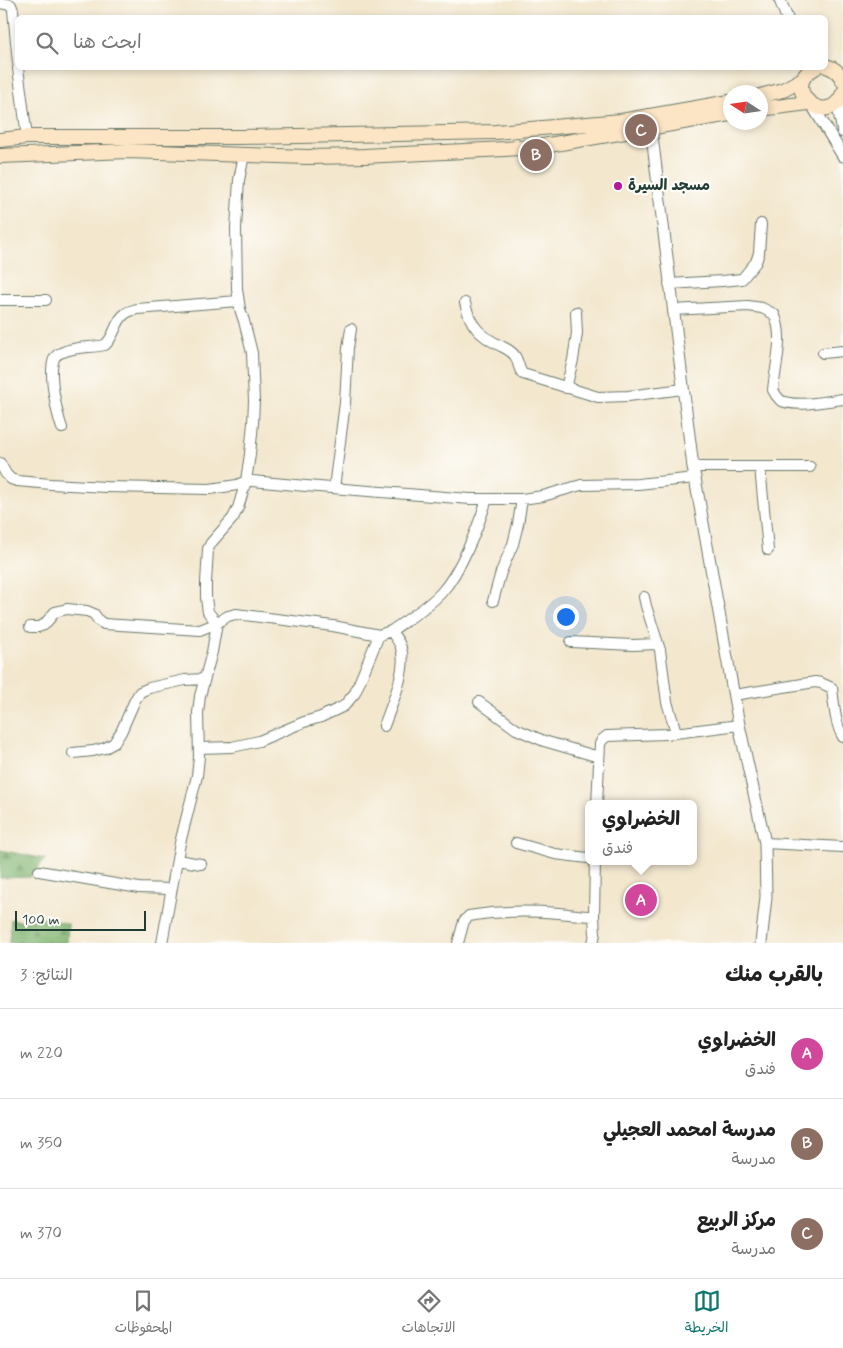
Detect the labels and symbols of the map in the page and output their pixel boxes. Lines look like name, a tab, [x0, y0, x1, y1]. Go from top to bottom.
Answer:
north arrow	[723, 85, 768, 130]
pin: C	[625, 111, 657, 149]
pin: B	[520, 136, 552, 174]
place label: مسجد السيرة	[628, 176, 710, 196]
marker: مسجد السيرة	[612, 180, 624, 192]
your location	[553, 604, 579, 630]
pin: A	[625, 881, 657, 919]
scale bar	[15, 908, 146, 931]

